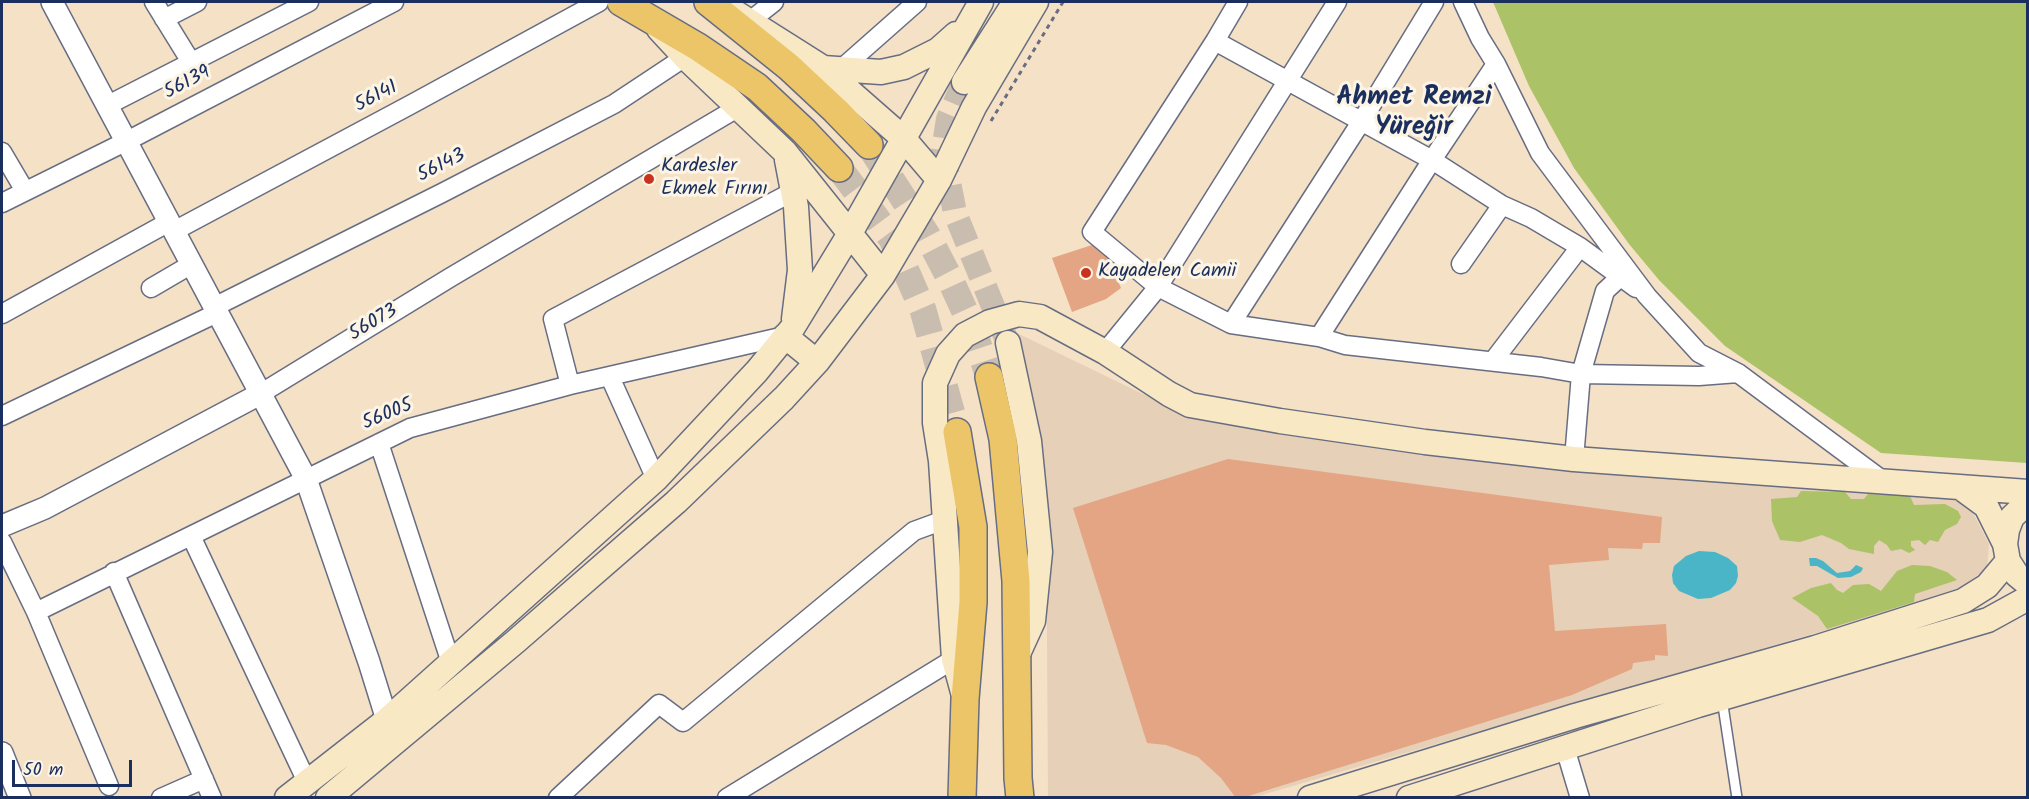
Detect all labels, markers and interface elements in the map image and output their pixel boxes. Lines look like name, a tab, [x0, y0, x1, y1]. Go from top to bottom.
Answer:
street label: 56139	[161, 62, 215, 106]
street label: 56141	[351, 77, 403, 119]
district label: Ahmet Remzi Yüreğir	[1336, 84, 1492, 146]
street label: 56143	[414, 145, 470, 189]
place label: Kardesler Ekmek Fırını	[661, 156, 768, 203]
marker: Kardesler Ekmek Fırını	[642, 172, 656, 186]
place label: Kayadelen Camii	[1098, 261, 1236, 285]
marker: Kayadelen Camii	[1079, 266, 1093, 280]
street label: 56073	[345, 300, 403, 348]
street label: 56005	[359, 395, 417, 437]
scale bar	[15, 748, 135, 786]
text: 50 m	[23, 756, 63, 785]

